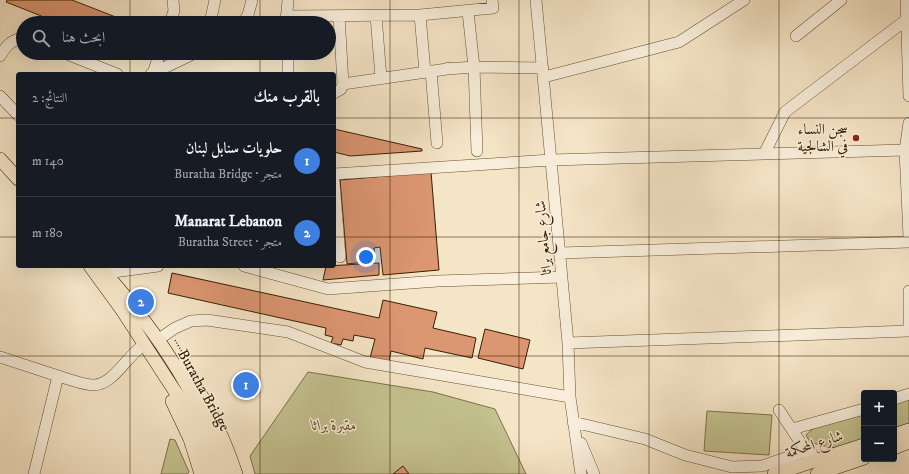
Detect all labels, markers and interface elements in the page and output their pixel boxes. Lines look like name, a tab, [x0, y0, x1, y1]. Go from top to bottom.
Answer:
search box	[16, 16, 336, 60]
icon: search	[30, 27, 52, 49]
text: ابحث هنا	[62, 28, 105, 47]
text: بالقرب منك	[254, 86, 320, 108]
text: النتائج: 2	[32, 90, 67, 106]
place label: سجن النساء في الشالجية	[797, 120, 848, 158]
marker: سجن النساء في الشالجية	[851, 133, 861, 143]
text: حلويات سنابل لبنان	[186, 139, 282, 158]
text: 140 m	[32, 153, 64, 169]
text: 1	[305, 153, 309, 169]
text: متجر · Buratha Bridge	[174, 166, 282, 182]
street label: شارع جامع براثا	[531, 199, 560, 276]
text: Manarat Lebanon	[174, 212, 282, 231]
text: 180 m	[32, 225, 63, 241]
text: 2	[304, 225, 310, 241]
text: متجر · Buratha Street	[178, 234, 282, 250]
your location	[356, 247, 376, 267]
pin: 2	[128, 287, 154, 317]
street label: Buratha Bridge	[173, 346, 234, 435]
pin: 1	[233, 370, 259, 400]
map controls	[861, 390, 897, 462]
button: +	[861, 390, 897, 426]
park label: مقبرة براثا	[309, 416, 357, 435]
street label: شارع المحكمة	[783, 426, 846, 466]
button: −	[861, 426, 897, 462]

